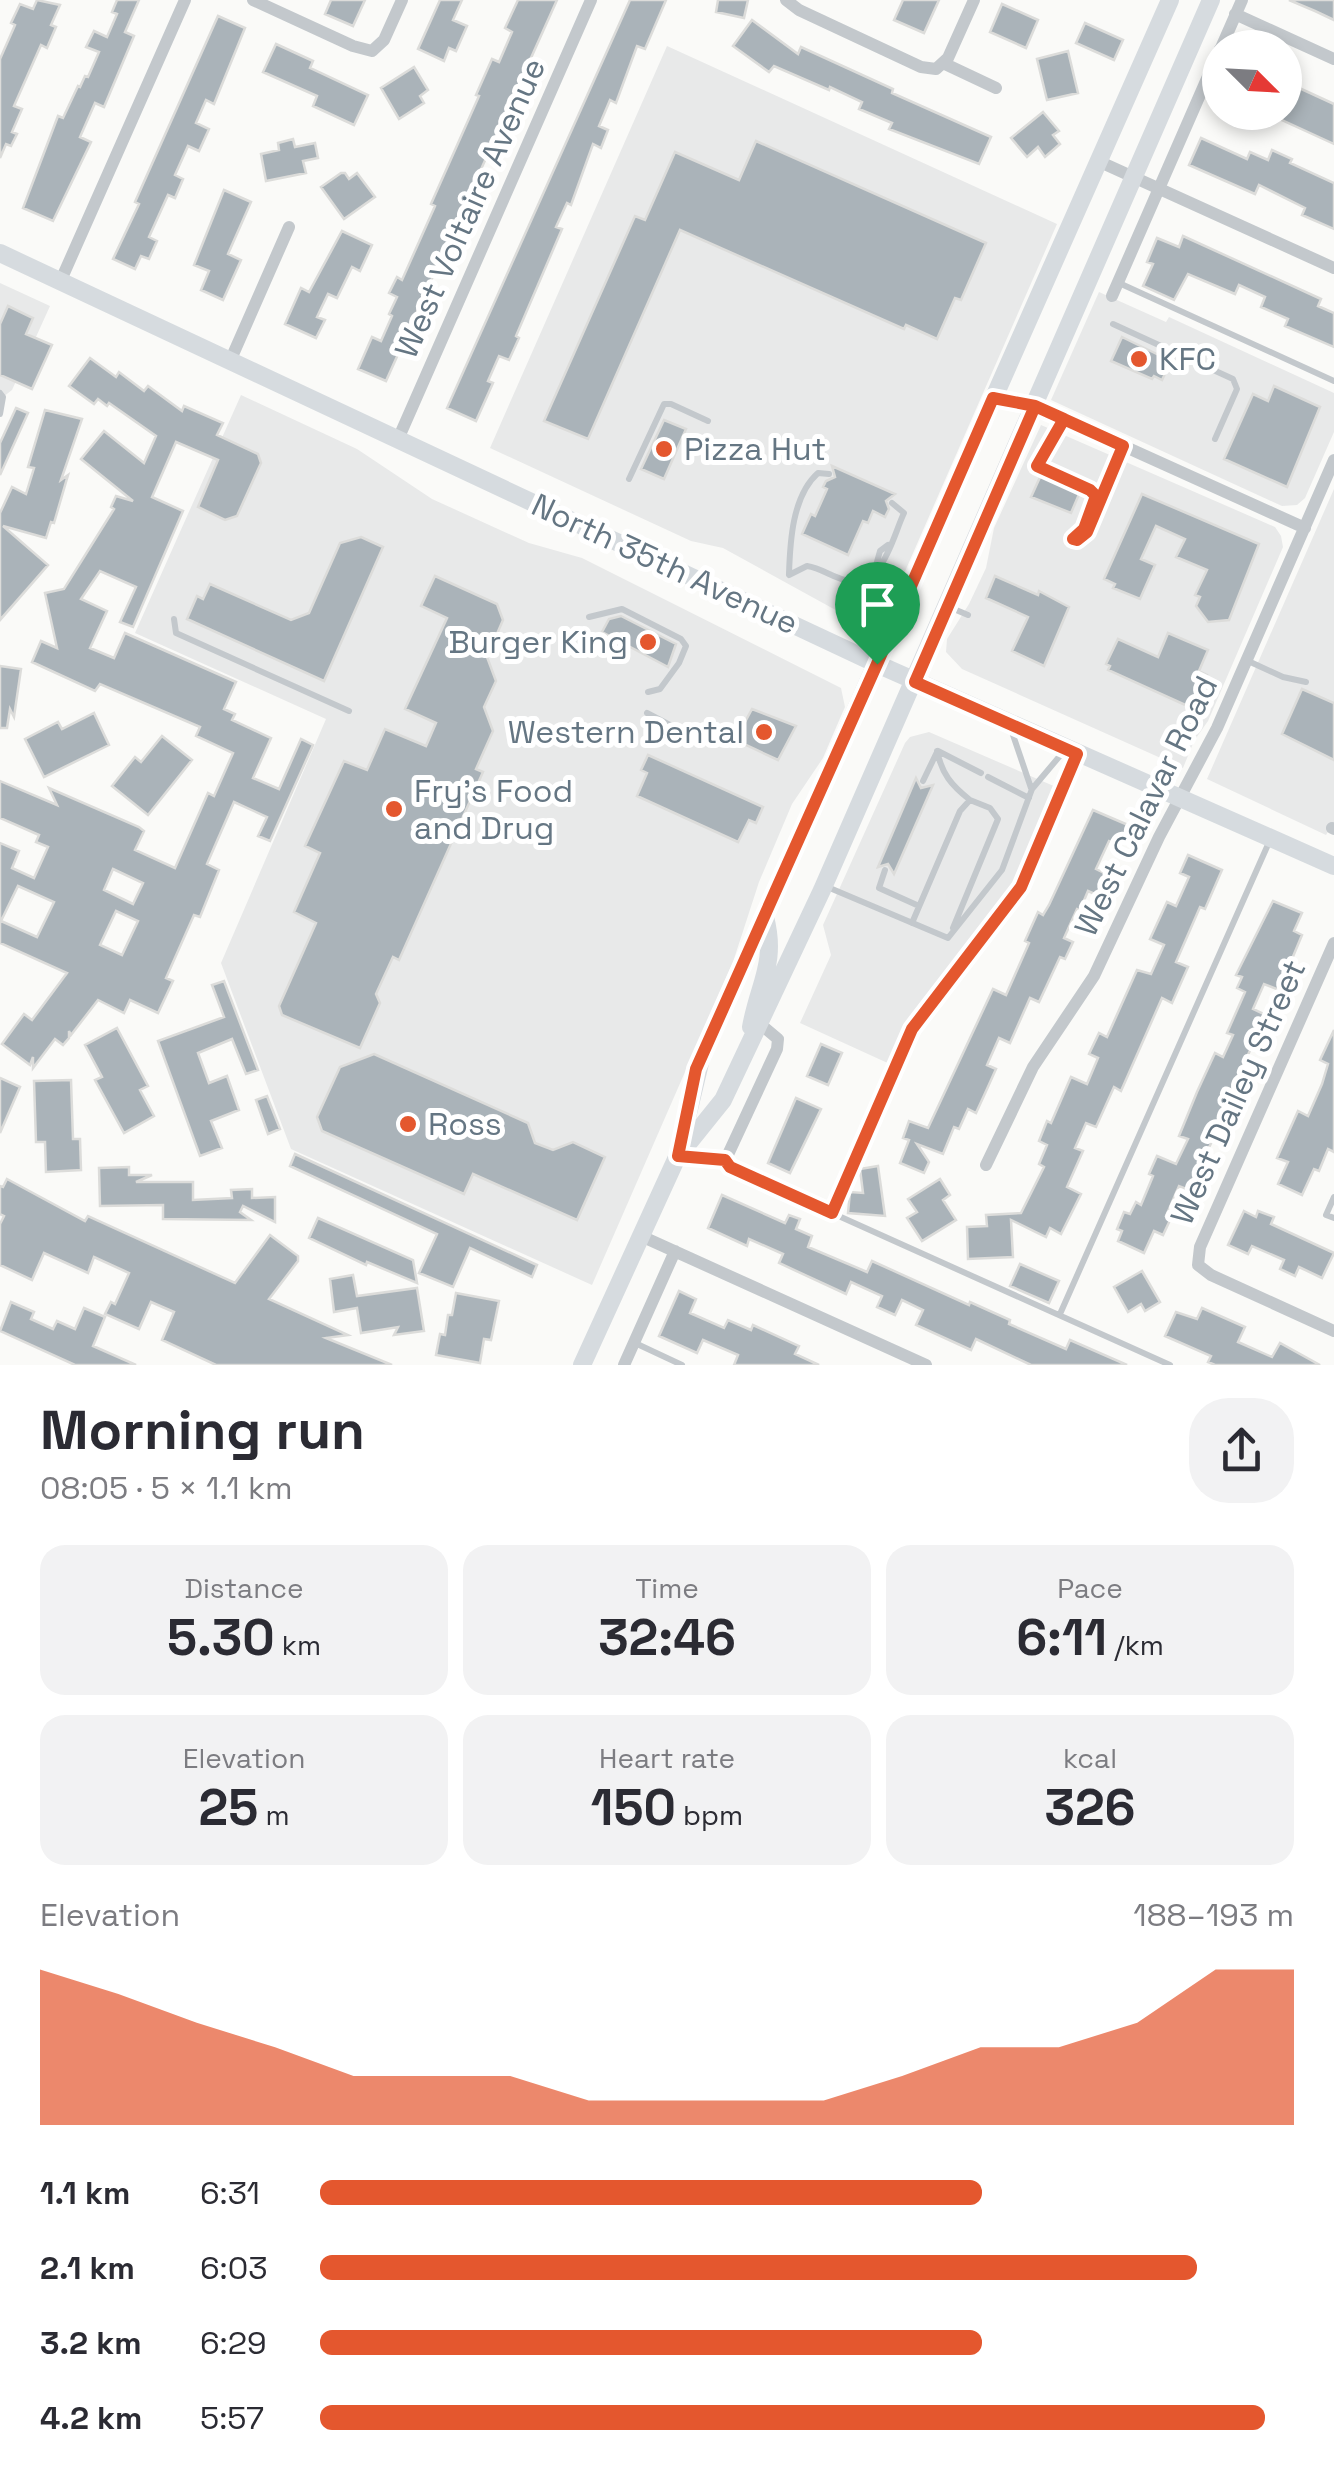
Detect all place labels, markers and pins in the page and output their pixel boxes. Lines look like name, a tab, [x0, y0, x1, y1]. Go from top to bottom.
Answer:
place label: KFC	[1159, 339, 1216, 379]
marker: KFC	[1128, 348, 1150, 370]
place label: Pizza Hut	[684, 429, 826, 469]
marker: Pizza Hut	[653, 438, 675, 460]
pin	[835, 562, 920, 665]
place label: Burger King	[448, 622, 628, 662]
marker: Burger King	[637, 631, 659, 653]
place label: Western Dental	[508, 712, 744, 752]
marker: Western Dental	[753, 721, 775, 743]
place label: Fry's Food and Drug	[414, 771, 573, 848]
marker: Fry's Food and Drug	[383, 798, 405, 820]
place label: Ross	[428, 1104, 502, 1144]
marker: Ross	[397, 1113, 419, 1135]

